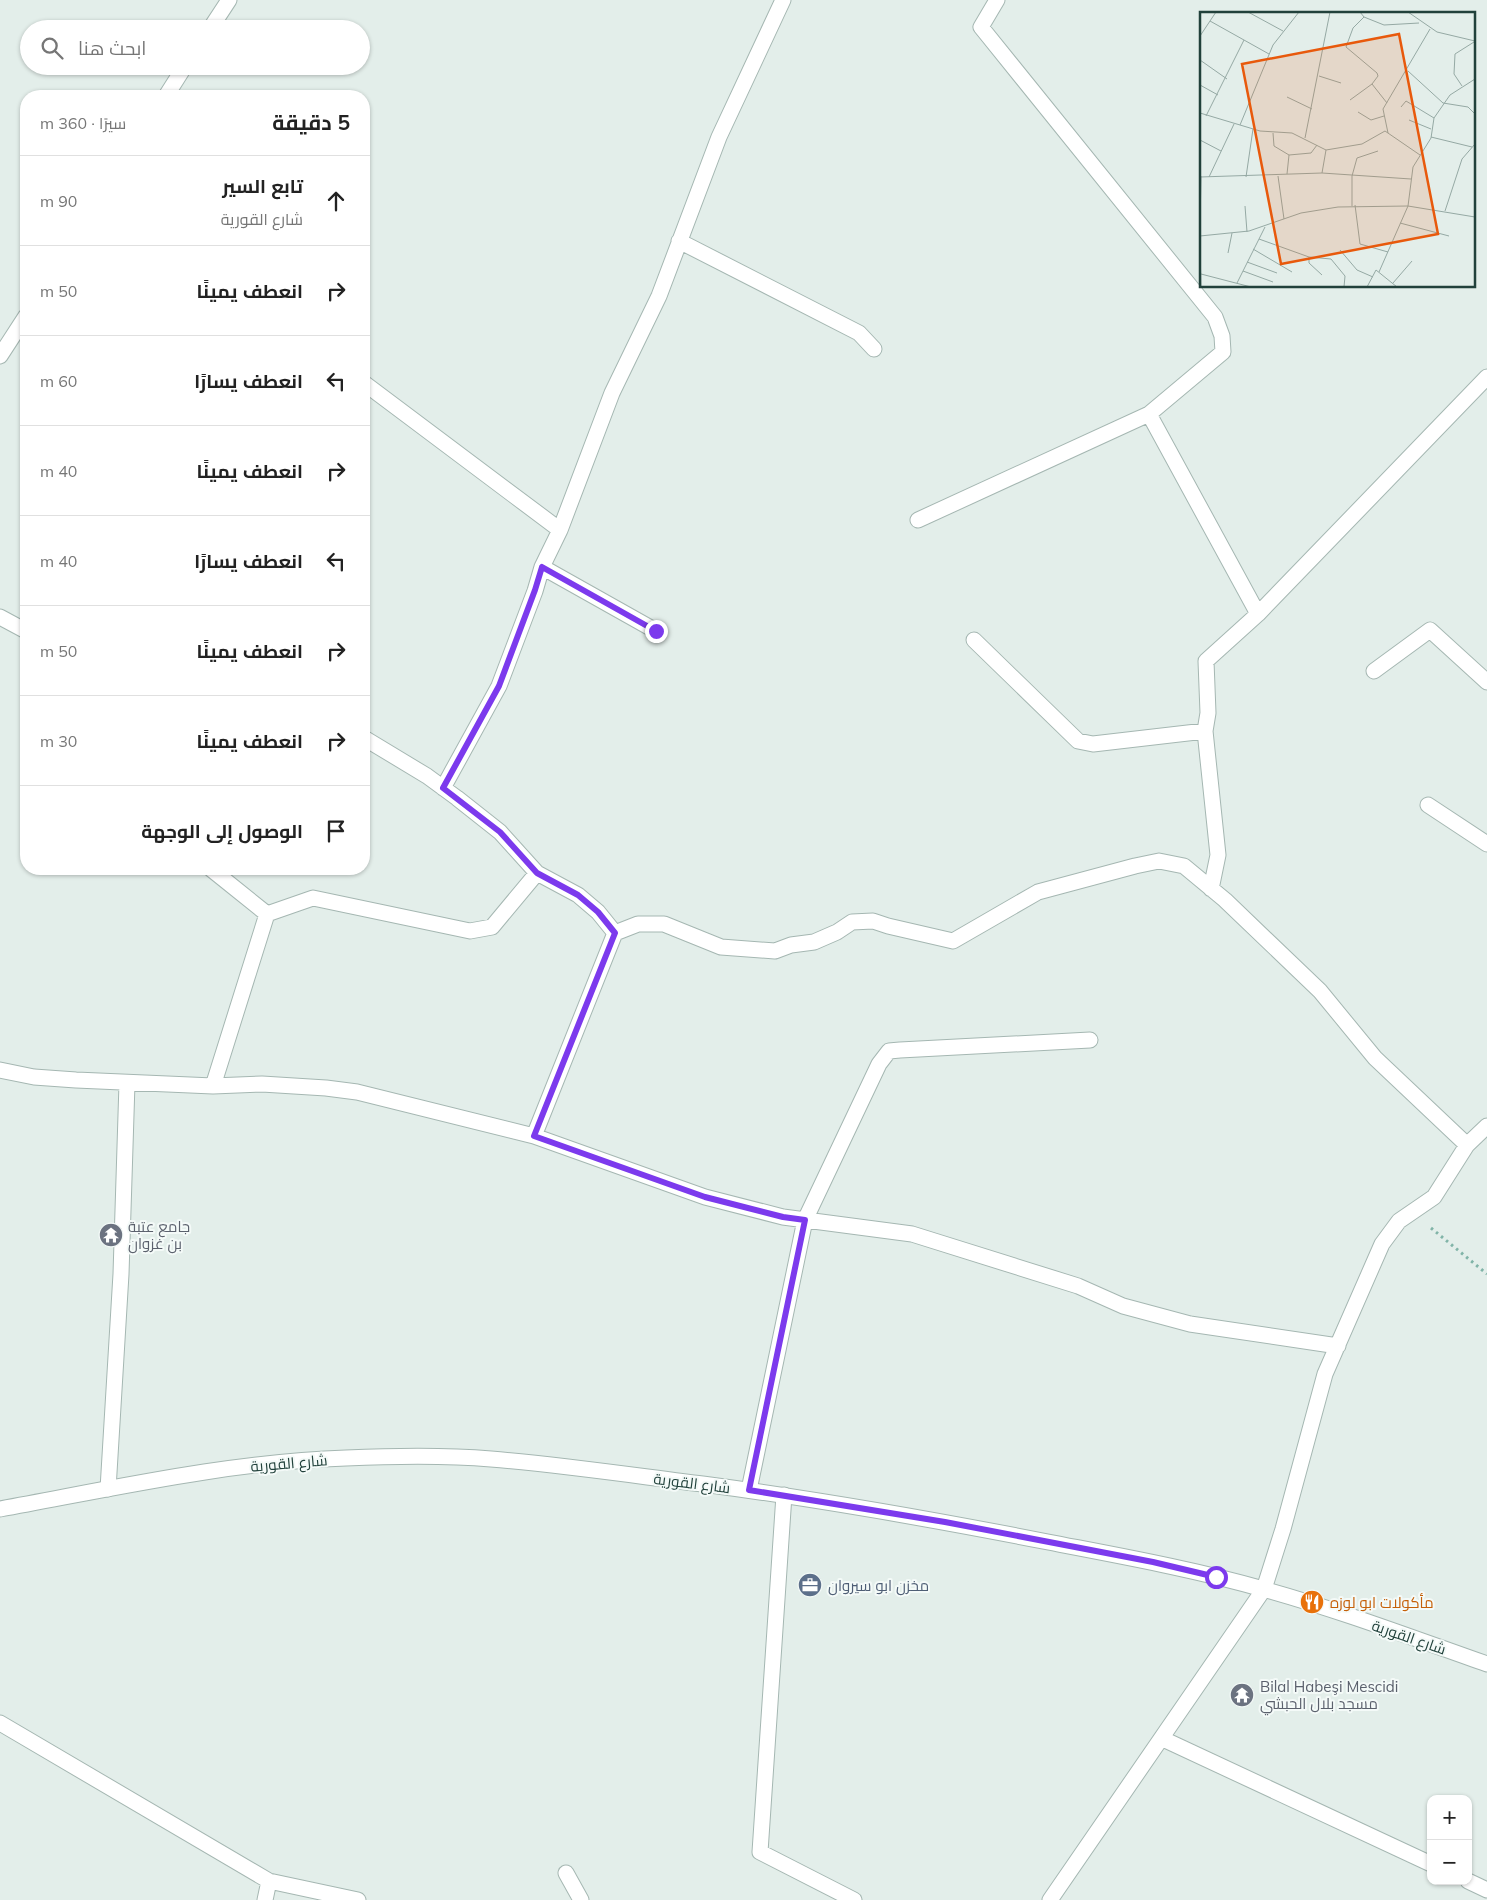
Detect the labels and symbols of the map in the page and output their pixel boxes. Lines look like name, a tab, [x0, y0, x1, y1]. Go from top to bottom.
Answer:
inset map	[1200, 12, 1474, 288]
route end	[645, 620, 668, 643]
place label: جامع عتبة بن غزوان	[128, 1217, 190, 1254]
temple icon: جامع عتبة بن غزوان	[98, 1222, 124, 1248]
street label: شارع القورية	[250, 1450, 328, 1478]
street label: شارع القورية	[652, 1469, 731, 1499]
route start	[1205, 1566, 1228, 1589]
office icon: مخزن ابو سيروان	[797, 1572, 823, 1598]
place label: مخزن ابو سيروان	[828, 1576, 929, 1596]
restaurant icon: مأكولات ابو لوزه	[1299, 1589, 1325, 1615]
place label: مأكولات ابو لوزه	[1330, 1593, 1434, 1612]
street label: شارع القورية	[1369, 1615, 1449, 1660]
place label: Bilal Habeşi Mescidi مسجد بلال الحبشي	[1260, 1677, 1398, 1716]
temple icon: Bilal Habeşi Mescidi مسجد بلال الحبشي	[1229, 1682, 1255, 1708]

